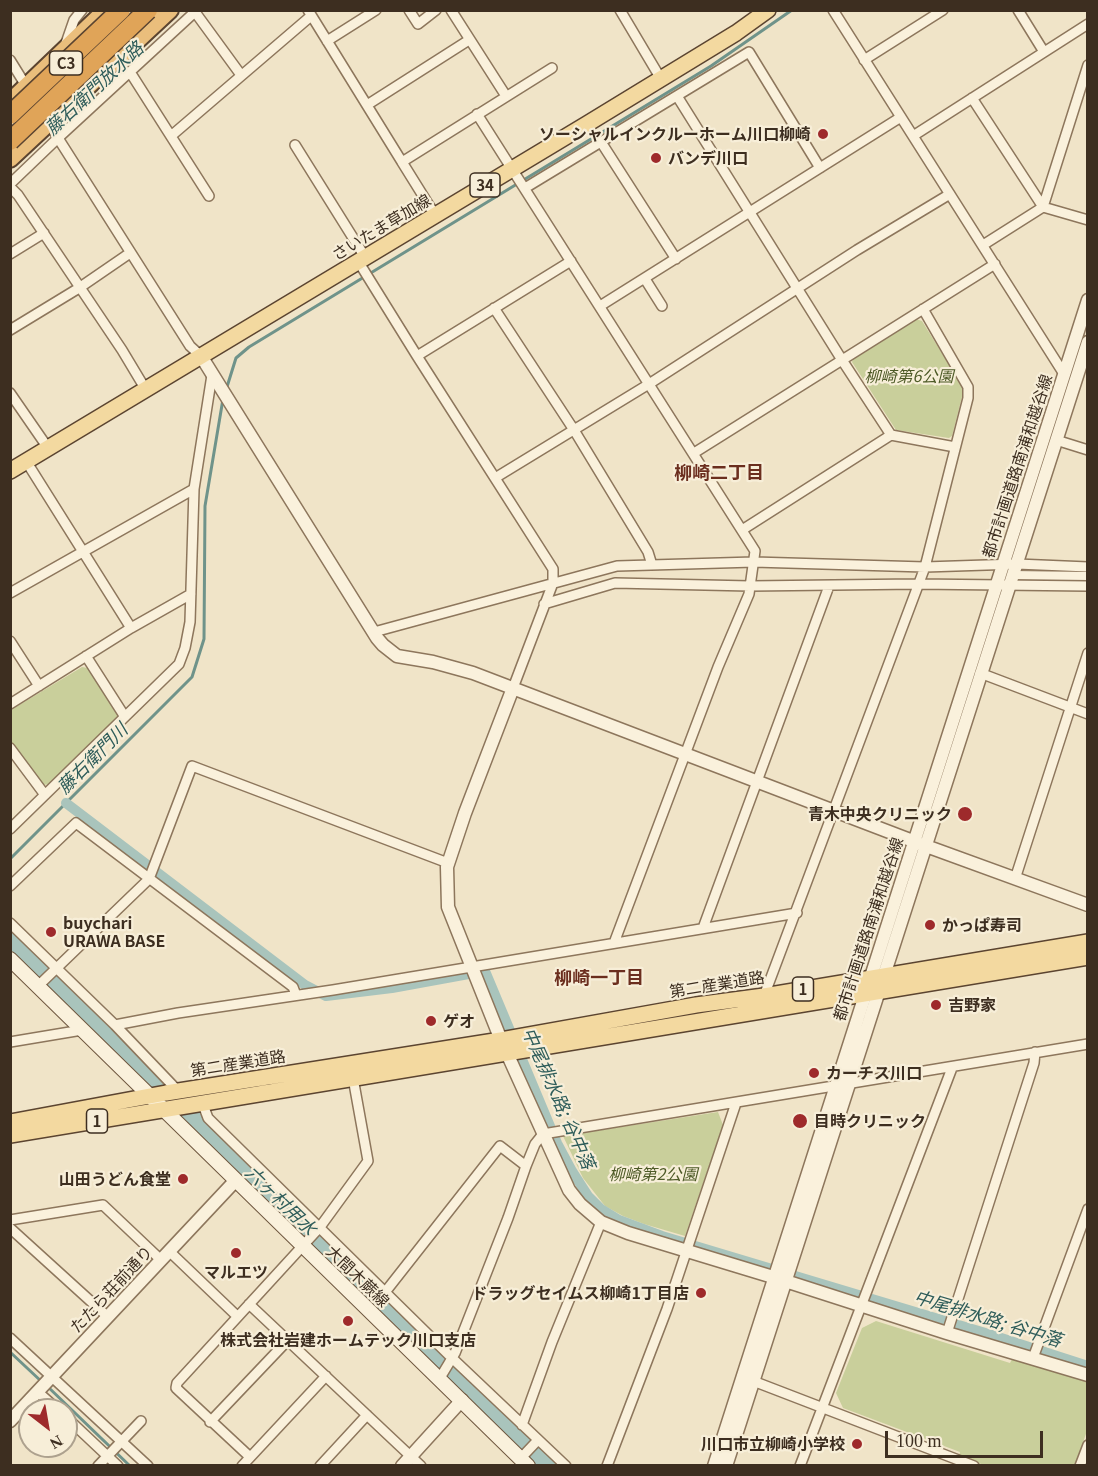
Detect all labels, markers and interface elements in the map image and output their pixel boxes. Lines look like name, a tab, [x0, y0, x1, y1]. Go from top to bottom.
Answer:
water label: 藤右衛門放水路	[41, 37, 147, 139]
road number: C3	[50, 51, 82, 75]
place label: ソーシャルインクルーホーム川口柳崎	[539, 124, 811, 144]
marker: ソーシャルインクルーホーム川口柳崎	[816, 127, 830, 141]
place label: バンデ川口	[668, 148, 748, 168]
marker: バンデ川口	[649, 151, 663, 165]
road number: 34	[470, 173, 500, 197]
street label: さいたま草加線	[328, 190, 434, 264]
park label: 柳崎第6公園	[865, 366, 953, 386]
street label: 都市計画道路南浦和越谷線	[978, 372, 1056, 560]
district label: 柳崎二丁目	[674, 461, 764, 483]
water label: 藤右衛門川	[53, 719, 131, 797]
place label: 青木中央クリニック	[808, 804, 952, 824]
marker: 青木中央クリニック	[956, 805, 974, 823]
street label: 都市計画道路南浦和越谷線	[829, 835, 907, 1023]
place label: buychari URAWA BASE	[63, 913, 165, 951]
place label: かっぱ寿司	[942, 915, 1022, 935]
marker: かっぱ寿司	[923, 918, 937, 932]
marker: buychari URAWA BASE	[44, 925, 58, 939]
district label: 柳崎一丁目	[554, 966, 644, 988]
street label: 第二産業道路	[668, 967, 766, 1001]
road number: 1	[792, 977, 814, 1001]
place label: 吉野家	[948, 995, 996, 1015]
marker: 吉野家	[929, 998, 943, 1012]
place label: ゲオ	[443, 1011, 475, 1031]
marker: ゲオ	[424, 1014, 438, 1028]
water label: 中尾排水路; 谷中落	[518, 1024, 600, 1172]
street label: 第二産業道路	[189, 1046, 287, 1080]
place label: カーチス川口	[826, 1063, 922, 1083]
marker: カーチス川口	[807, 1066, 821, 1080]
road number: 1	[86, 1109, 108, 1133]
place label: 目時クリニック	[814, 1111, 926, 1131]
marker: 目時クリニック	[791, 1112, 809, 1130]
water label: 六ヶ村用水	[241, 1161, 321, 1239]
park label: 柳崎第2公園	[609, 1164, 697, 1184]
place label: 山田うどん食堂	[59, 1169, 171, 1189]
marker: 山田うどん食堂	[176, 1172, 190, 1186]
street label: たたら荘前通り	[66, 1241, 156, 1337]
street label: 大間木蕨線	[323, 1241, 393, 1311]
marker: マルエツ	[229, 1246, 243, 1260]
place label: マルエツ	[204, 1262, 268, 1282]
place label: ドラッグセイムス柳崎1丁目店	[472, 1283, 689, 1303]
water label: 中尾排水路; 谷中落	[912, 1285, 1064, 1351]
marker: ドラッグセイムス柳崎1丁目店	[694, 1286, 708, 1300]
marker: 株式会社岩建ホームテック川口支店	[341, 1314, 355, 1328]
place label: 株式会社岩建ホームテック川口支店	[220, 1330, 476, 1350]
north arrow	[18, 1398, 78, 1458]
scale bar	[888, 1419, 1046, 1457]
text: 100 m	[896, 1431, 942, 1451]
text: N	[47, 1432, 66, 1452]
place label: 川口市立柳崎小学校	[701, 1434, 845, 1454]
marker: 川口市立柳崎小学校	[850, 1437, 864, 1451]

